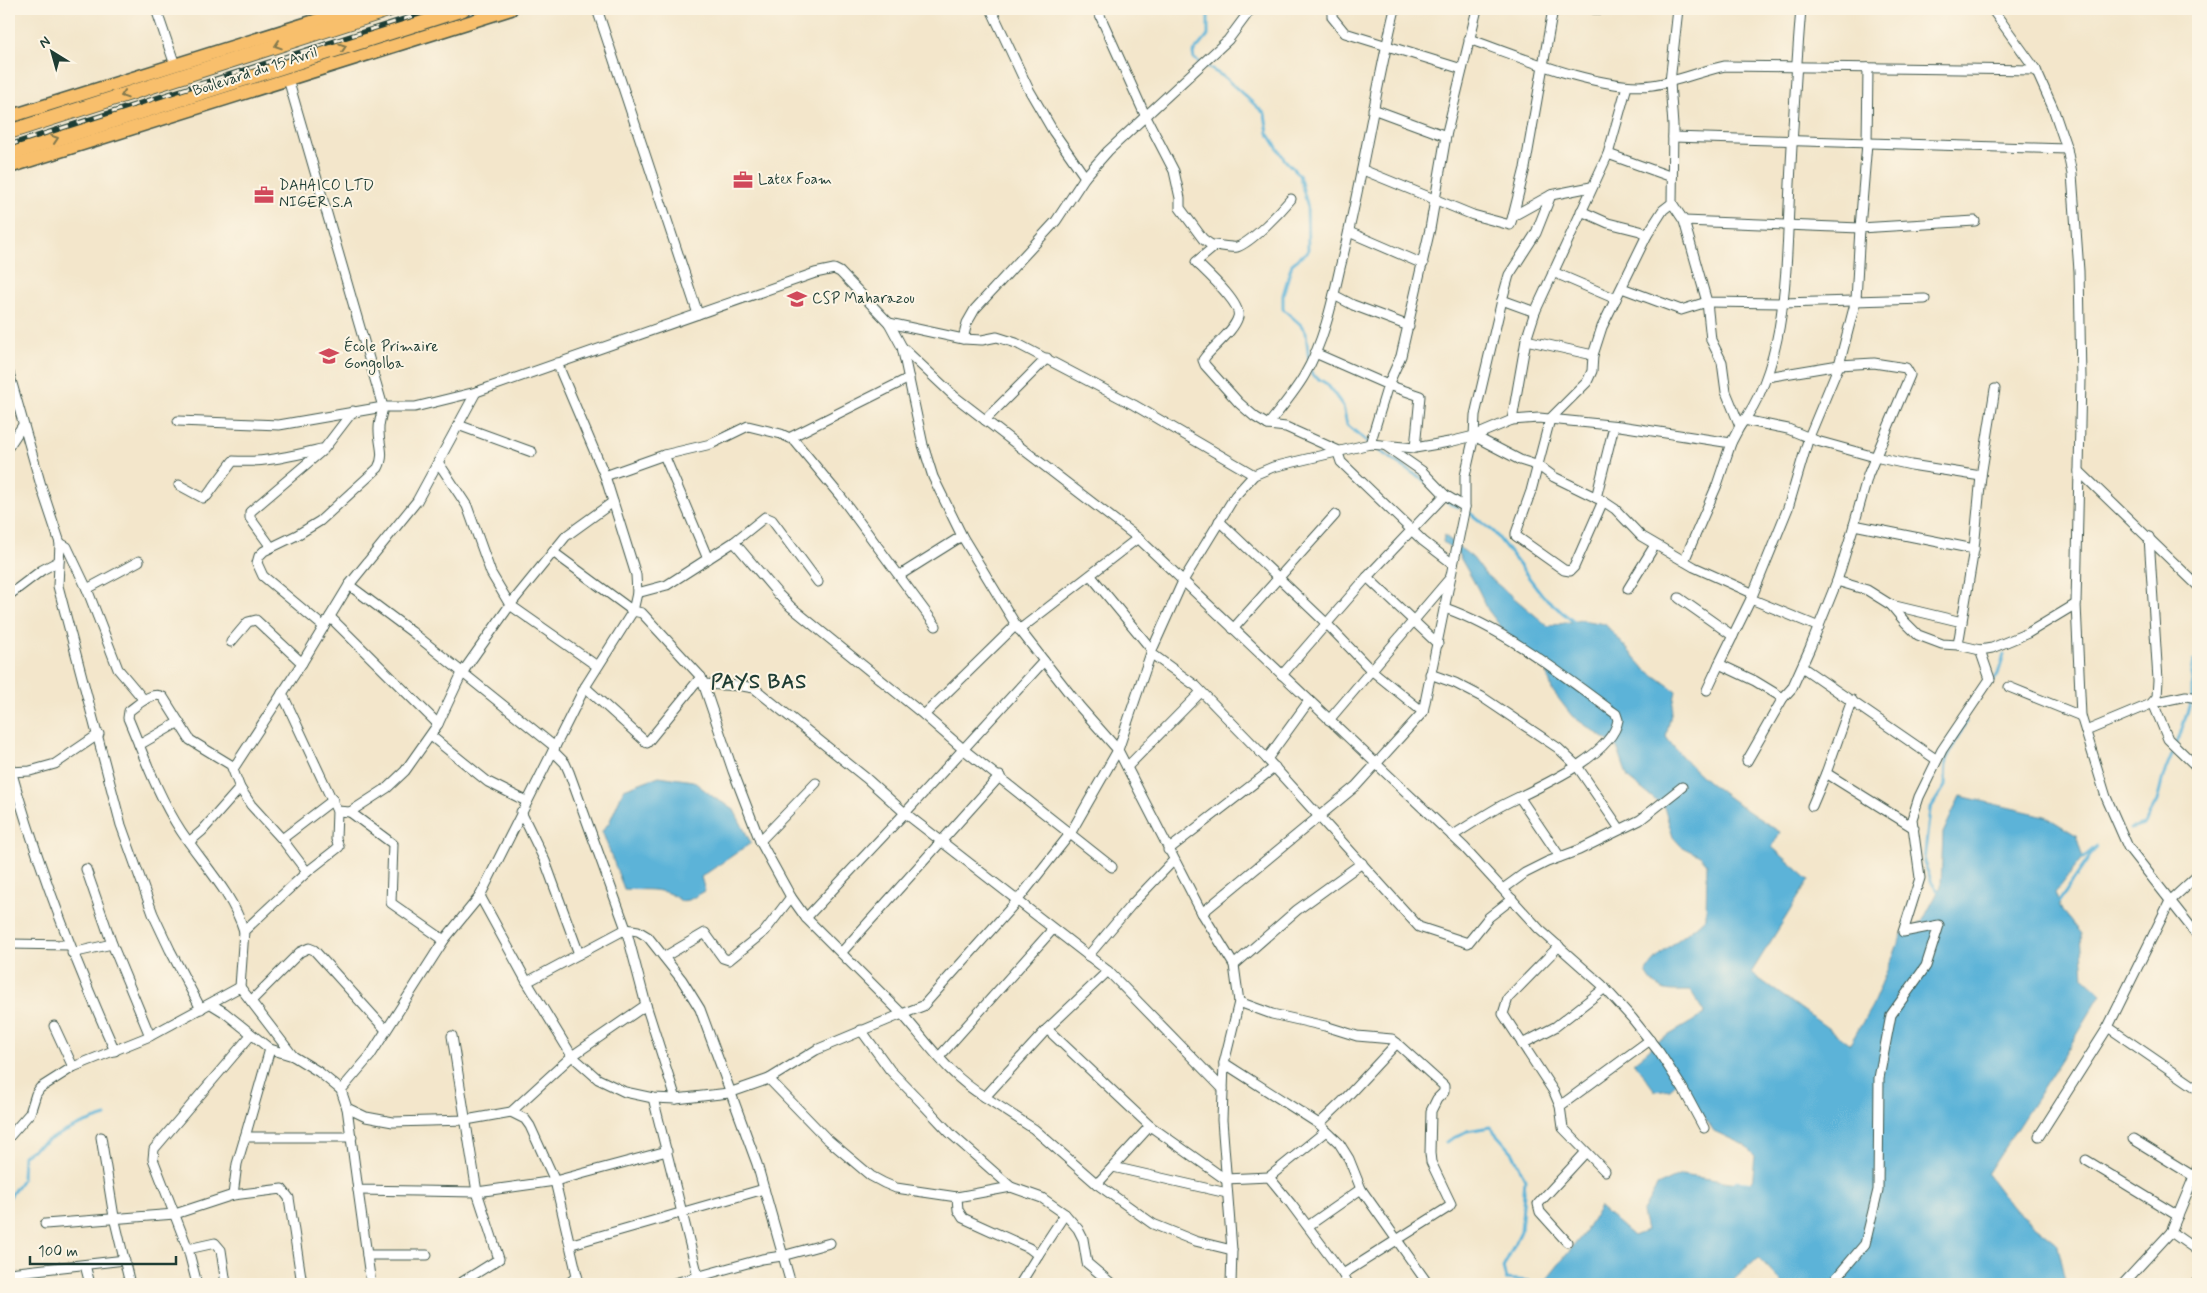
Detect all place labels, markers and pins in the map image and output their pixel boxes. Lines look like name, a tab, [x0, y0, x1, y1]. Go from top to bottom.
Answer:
office icon: Latex Foam	[732, 169, 754, 191]
place label: Latex Foam	[758, 170, 832, 190]
place label: DAHAICO LTD NIGER S.A	[279, 176, 374, 213]
office icon: DAHAICO LTD NIGER S.A	[253, 184, 275, 206]
school or university icon: CSP Maharazou	[786, 288, 808, 310]
place label: CSP Maharazou	[812, 289, 915, 309]
place label: École Primaire Gongolba	[344, 336, 438, 375]
school or university icon: École Primaire Gongolba	[318, 345, 340, 367]

